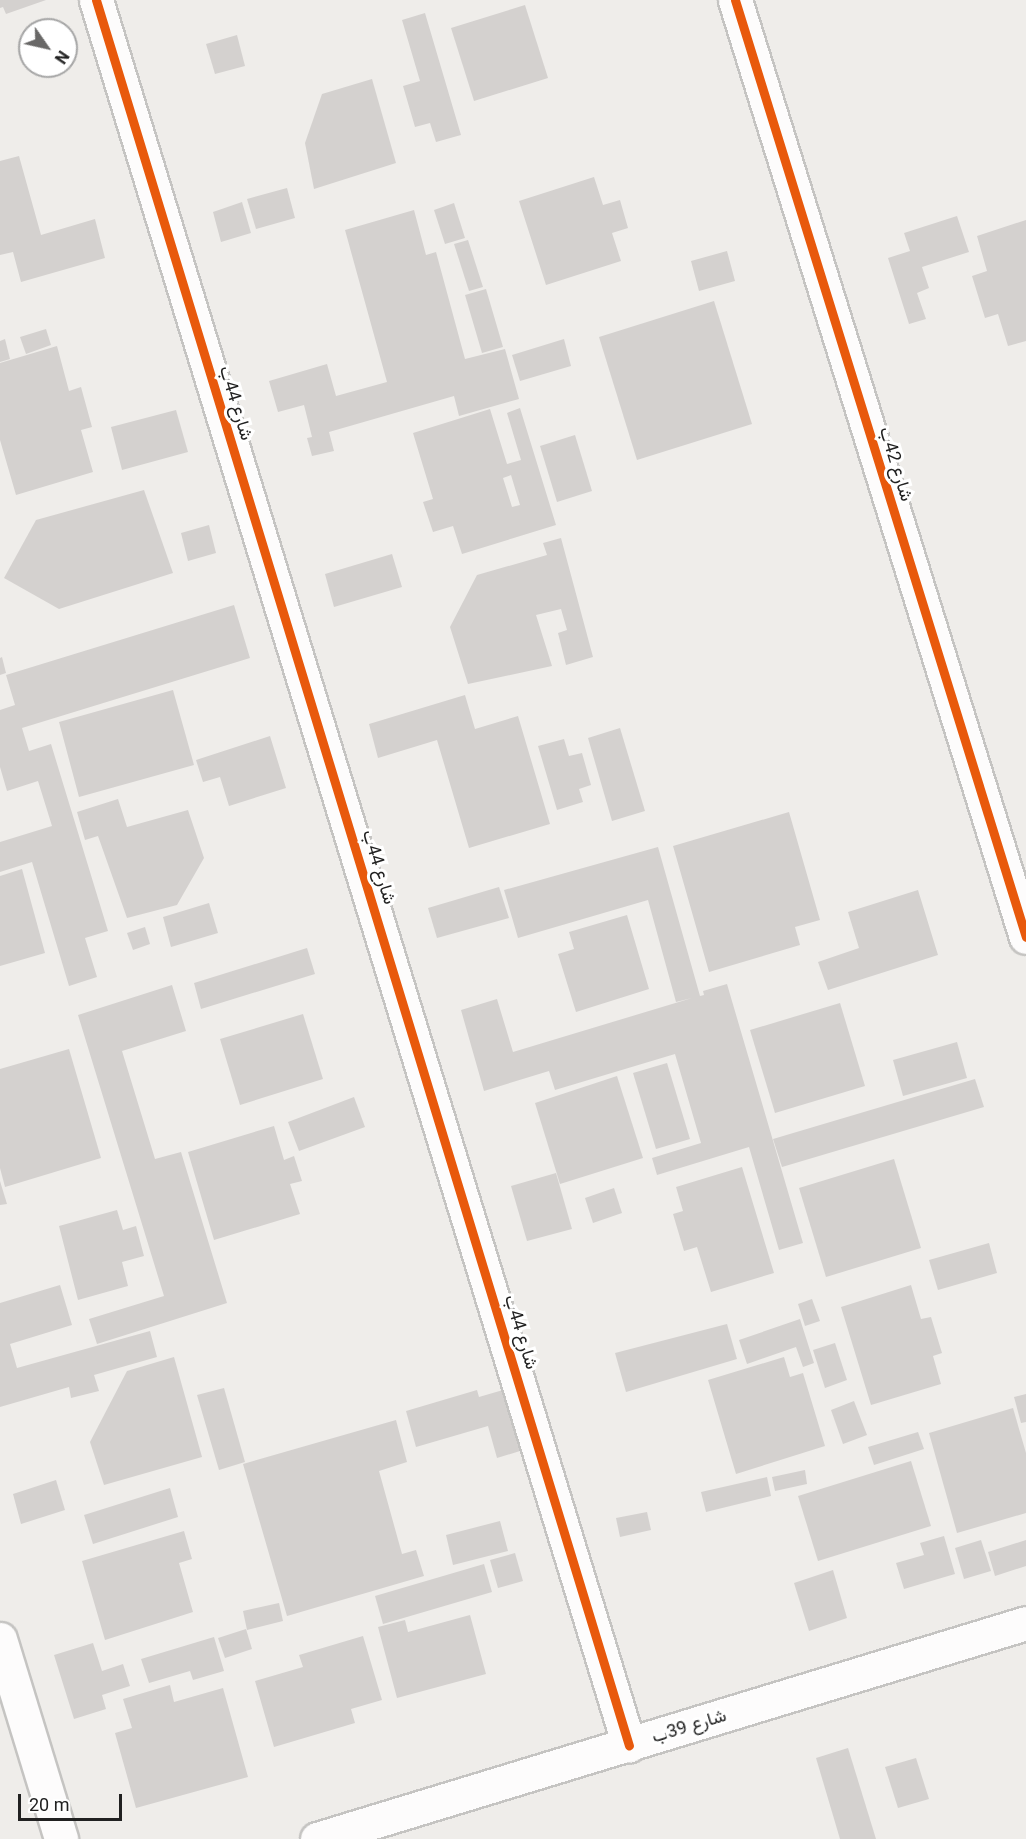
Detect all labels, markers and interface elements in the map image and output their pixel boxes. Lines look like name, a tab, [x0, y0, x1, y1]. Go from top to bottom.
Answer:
north arrow	[18, 18, 78, 78]
text: N	[51, 47, 73, 67]
street label: شارع 44ب	[214, 363, 258, 443]
street label: شارع 42ب	[874, 424, 918, 504]
street label: شارع 44ب	[357, 827, 401, 907]
street label: شارع 44ب	[499, 1292, 543, 1372]
street label: شارع 39ب	[649, 1704, 729, 1748]
scale bar	[21, 1782, 124, 1820]
text: 20 m	[29, 1794, 69, 1815]

